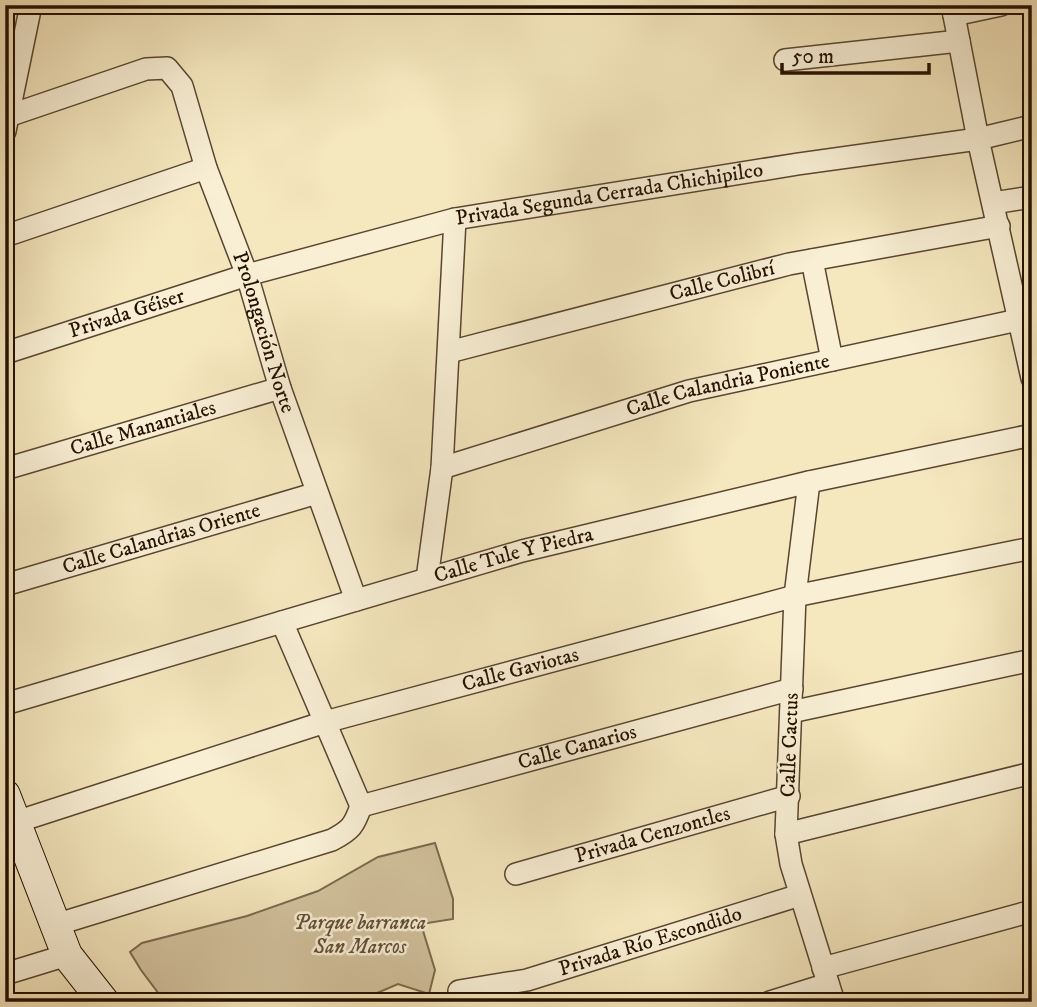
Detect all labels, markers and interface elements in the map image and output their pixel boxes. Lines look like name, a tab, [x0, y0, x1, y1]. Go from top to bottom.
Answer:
scale bar	[782, 32, 928, 76]
text: 50 m	[792, 44, 834, 70]
street label: Privada Segunda Cerrada Chichipilco	[454, 157, 765, 232]
street label: Prolongación Norte	[226, 248, 301, 417]
street label: Calle Colibrí	[667, 255, 779, 307]
street label: Privada Géiser	[66, 283, 188, 344]
street label: Calle Calandria Poniente	[623, 348, 832, 423]
street label: Calle Manantiales	[67, 395, 219, 462]
street label: Calle Calandrias Oriente	[59, 497, 264, 580]
street label: Calle Tule Y Piedra	[431, 521, 596, 589]
street label: Calle Gaviotas	[459, 642, 582, 698]
street label: Calle Cactus	[775, 692, 805, 798]
street label: Calle Canarios	[515, 719, 639, 776]
street label: Privada Cenzontles	[572, 800, 733, 869]
street label: Privada Río Escondido	[556, 901, 745, 982]
park label: Parque barranca San Marcos	[294, 910, 426, 960]

